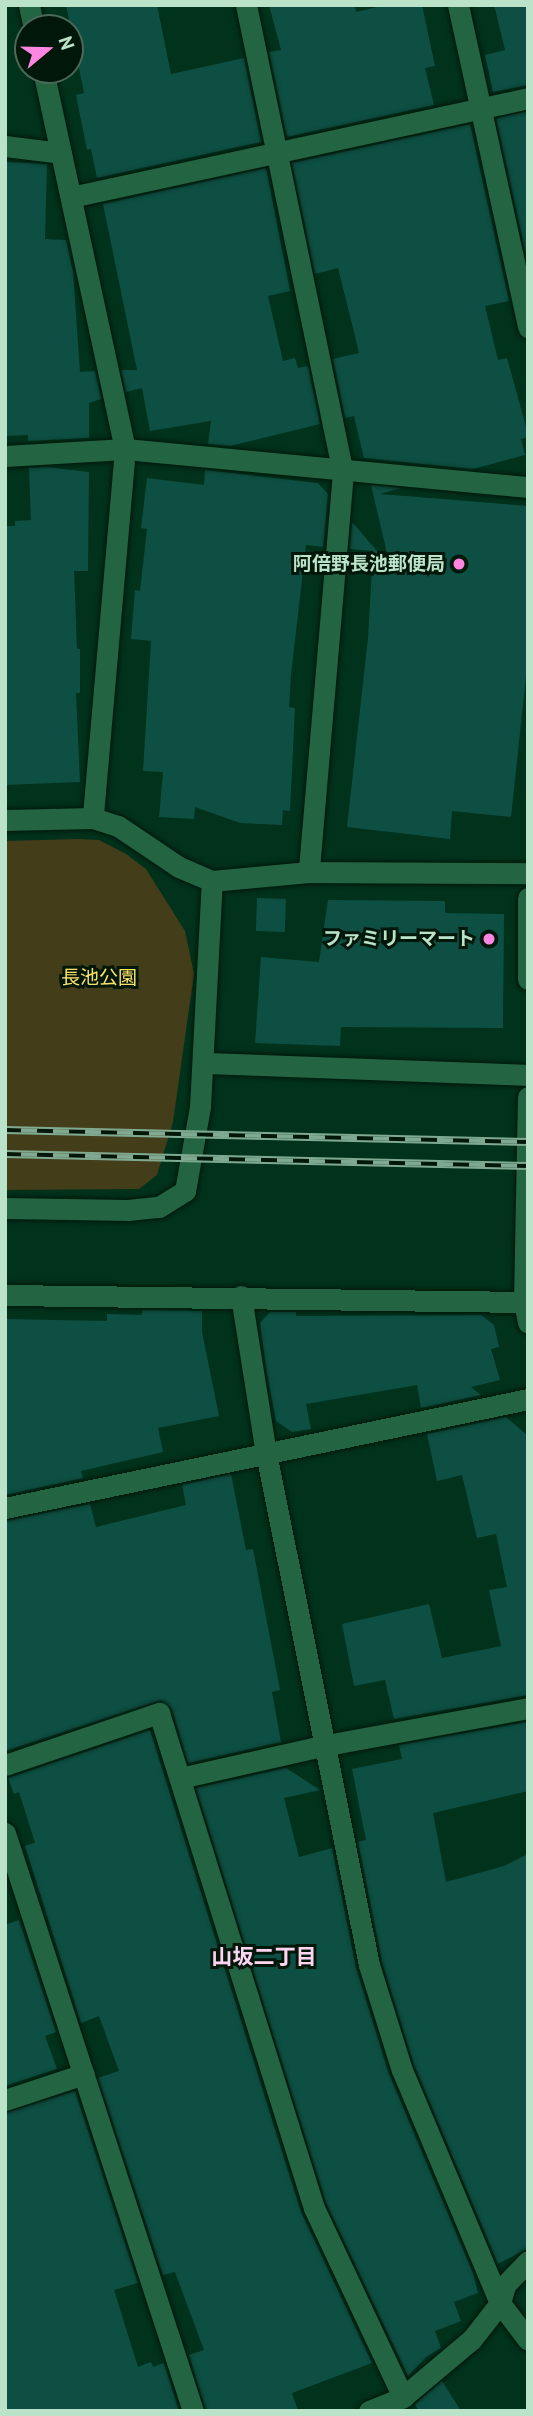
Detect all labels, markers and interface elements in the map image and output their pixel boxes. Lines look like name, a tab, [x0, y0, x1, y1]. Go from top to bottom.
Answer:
north arrow	[14, 14, 84, 84]
text: N	[54, 33, 80, 53]
place label: 阿倍野長池郵便局	[293, 553, 445, 575]
marker: 阿倍野長池郵便局	[451, 556, 467, 572]
place label: ファミリーマート	[323, 928, 475, 950]
marker: ファミリーマート	[481, 931, 497, 947]
park label: 長池公園	[61, 967, 137, 989]
district label: 山坂二丁目	[212, 1944, 316, 1970]

